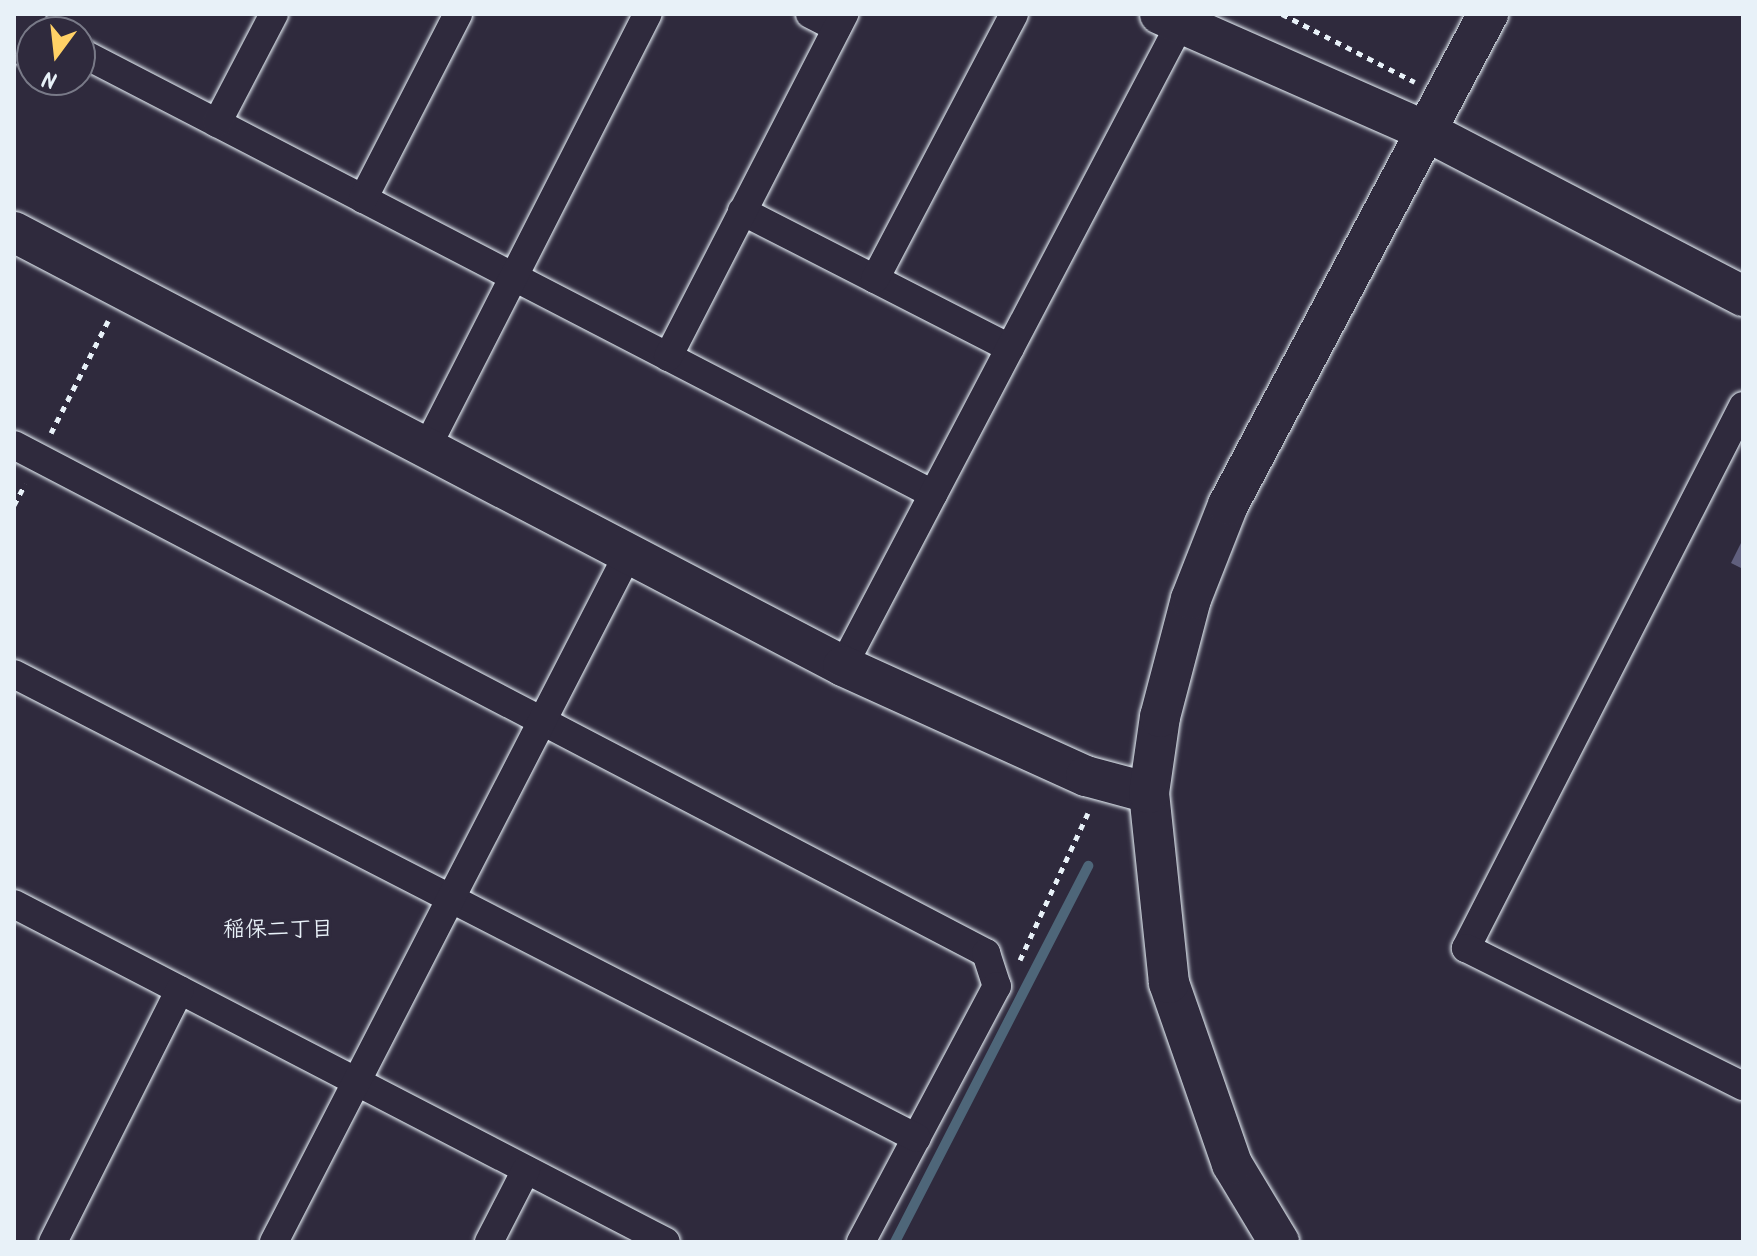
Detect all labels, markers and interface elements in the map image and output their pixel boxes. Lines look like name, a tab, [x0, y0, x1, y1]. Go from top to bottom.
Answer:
north arrow	[16, 16, 96, 96]
text: N	[39, 59, 61, 96]
district label: 稲保二丁目	[223, 918, 333, 944]

